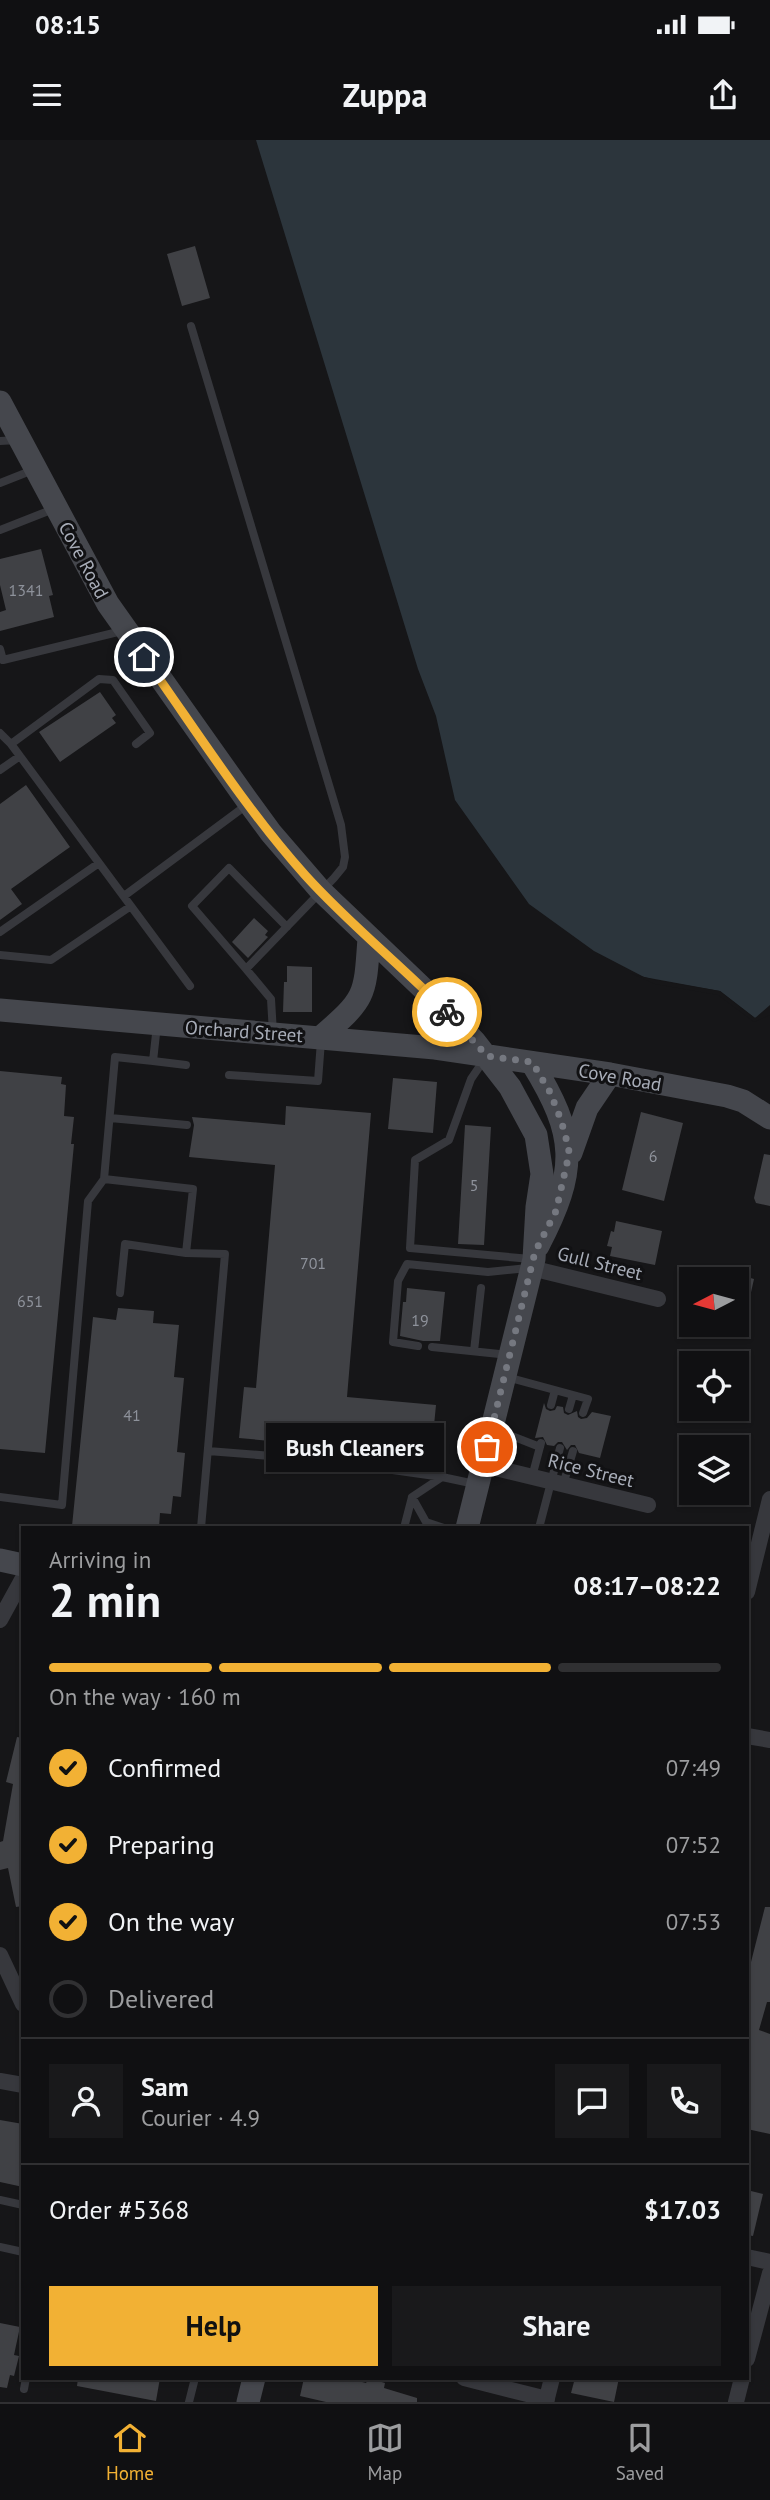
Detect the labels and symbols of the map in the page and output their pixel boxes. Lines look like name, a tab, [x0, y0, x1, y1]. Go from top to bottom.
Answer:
street label: Cove Road	[54, 517, 114, 603]
house number: 1341	[9, 580, 43, 600]
pin	[114, 627, 174, 687]
courier	[412, 977, 482, 1047]
street label: Orchard Street	[184, 1015, 304, 1047]
street label: Cove Road	[577, 1058, 663, 1096]
house number: 6	[649, 1146, 657, 1166]
house number: 5	[470, 1175, 478, 1195]
street label: Gull Street	[555, 1241, 645, 1285]
house number: 701	[300, 1253, 326, 1273]
north arrow	[679, 1267, 749, 1337]
house number: 651	[17, 1291, 43, 1311]
house number: 19	[411, 1310, 429, 1330]
house number: 41	[123, 1405, 141, 1425]
pin	[457, 1417, 517, 1477]
callout: Bush Cleaners	[266, 1422, 445, 1472]
street label: Rice Street	[546, 1448, 637, 1492]

